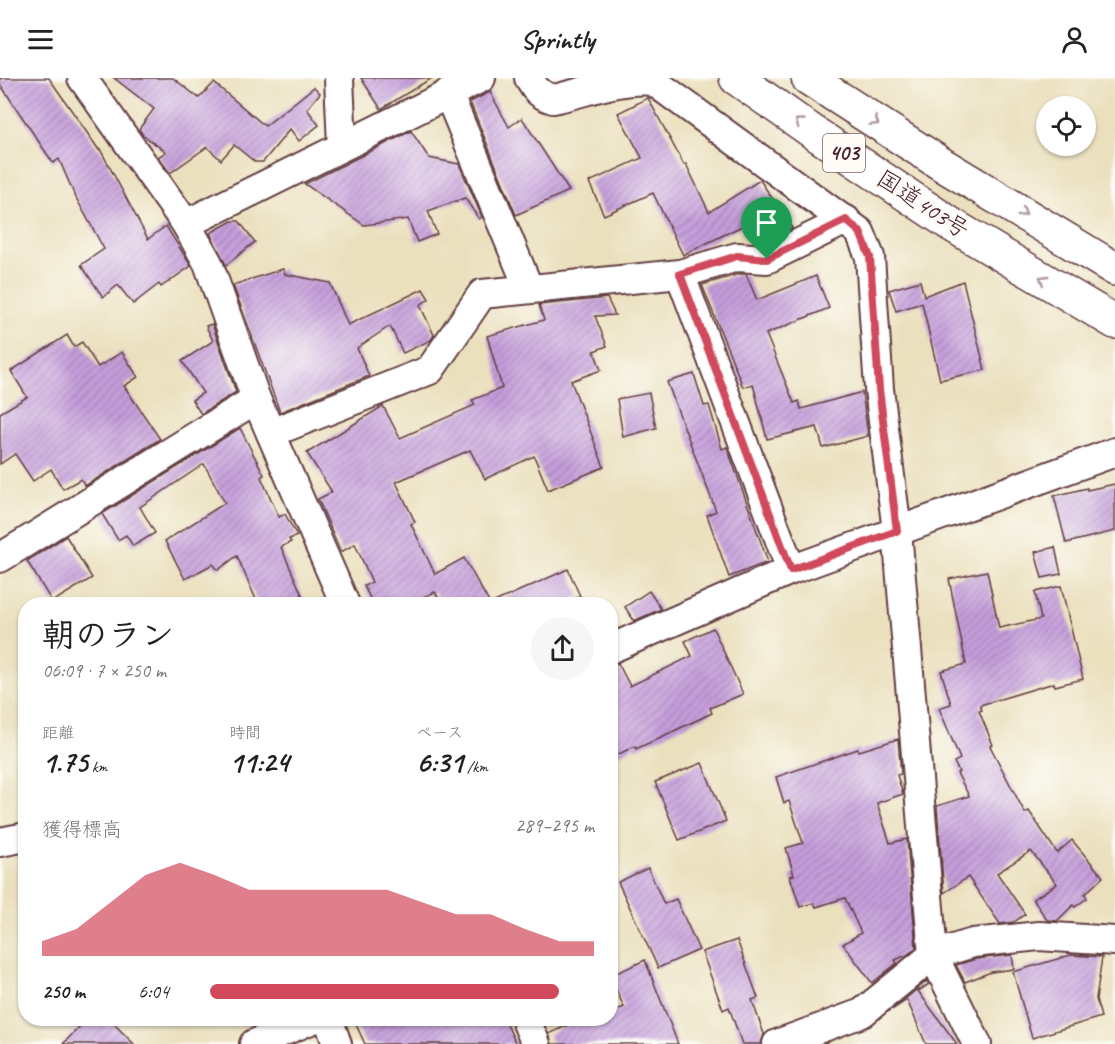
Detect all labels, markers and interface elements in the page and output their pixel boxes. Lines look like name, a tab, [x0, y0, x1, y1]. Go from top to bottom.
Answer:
text: Sprintly	[521, 22, 594, 56]
icon: menu	[24, 23, 57, 56]
icon: person	[1058, 23, 1091, 56]
map controls	[1036, 96, 1096, 156]
button: locate	[1036, 96, 1096, 156]
one-way arrow	[868, 114, 879, 125]
one-way arrow	[794, 119, 805, 130]
road number: 403	[823, 134, 865, 172]
street label: 国道403号	[871, 163, 975, 245]
pin	[741, 197, 792, 259]
icon: arrive	[750, 206, 783, 239]
one-way arrow	[1017, 206, 1027, 218]
one-way arrow	[1039, 275, 1049, 286]
text: 朝のラン	[42, 614, 174, 656]
button: share	[531, 617, 594, 680]
text: 06:09 · 7 × 250 m	[42, 658, 166, 683]
text: 距離	[42, 723, 74, 743]
text: 時間	[229, 723, 261, 743]
text: ペース	[416, 723, 463, 743]
text: 1.75	[42, 743, 88, 781]
text: 11:24	[229, 743, 289, 781]
text: 6:31	[416, 743, 463, 781]
text: km	[88, 757, 107, 777]
text: /km	[463, 757, 488, 777]
text: 289–295 m	[515, 813, 594, 838]
text: 獲得標高	[42, 817, 122, 842]
text: 250 m	[42, 979, 85, 1004]
text: 6:04	[138, 979, 169, 1004]

